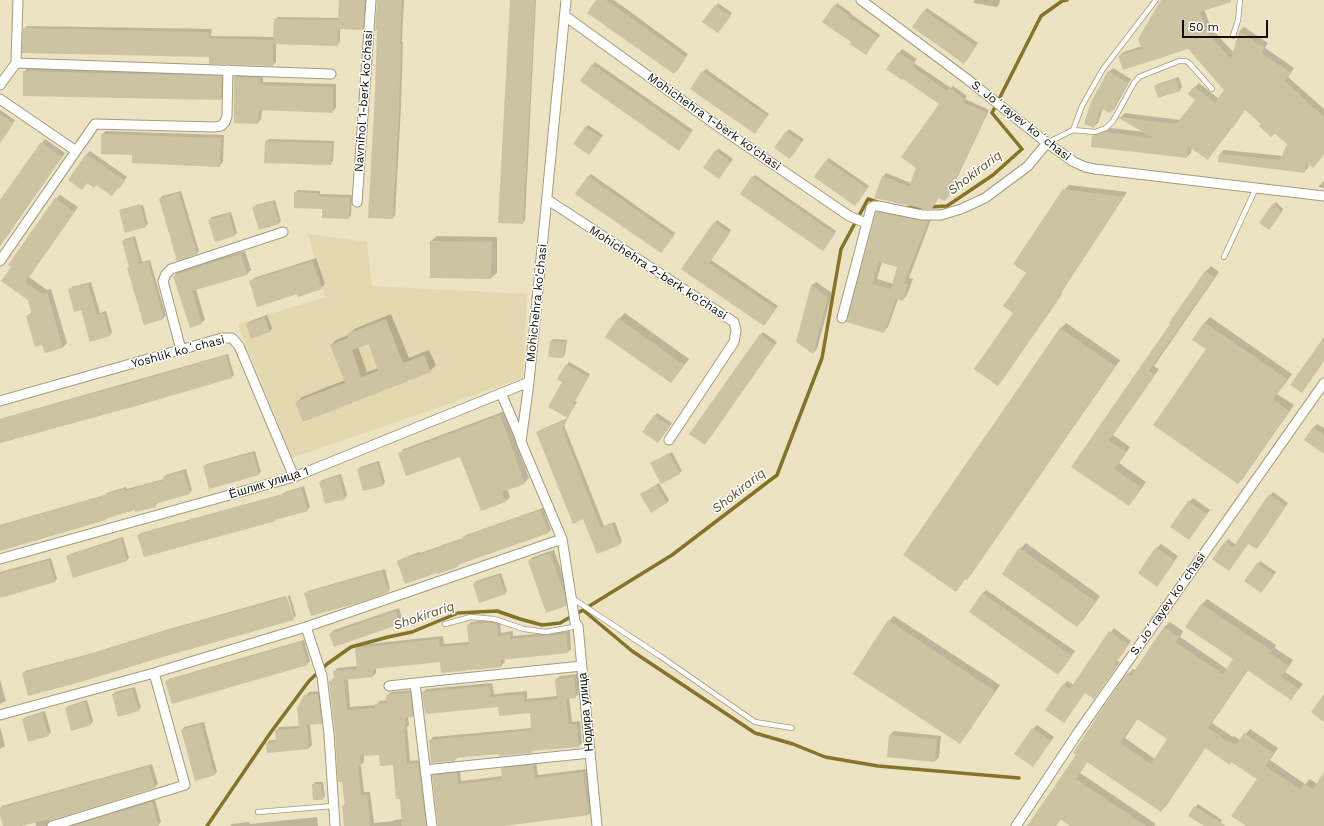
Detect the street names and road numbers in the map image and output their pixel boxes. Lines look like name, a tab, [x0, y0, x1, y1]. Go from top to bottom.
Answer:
street label: Navnihol 1-berk ko'chasi	[352, 30, 376, 172]
street label: Mohichehra 1-berk ko'chasi	[644, 70, 784, 174]
street label: S. Joʻrayev koʻchasi	[969, 78, 1073, 164]
street label: Mohichehra 2-berk ko'chasi	[586, 223, 730, 323]
street label: Mohichehra ko'chasi	[524, 243, 550, 363]
street label: Yoshlik koʻchasi	[130, 333, 226, 371]
street label: Ёшлик улица 1	[227, 464, 311, 502]
street label: S. Joʻrayev koʻchasi	[1127, 550, 1209, 658]
street label: Нодира улица	[575, 672, 597, 752]

